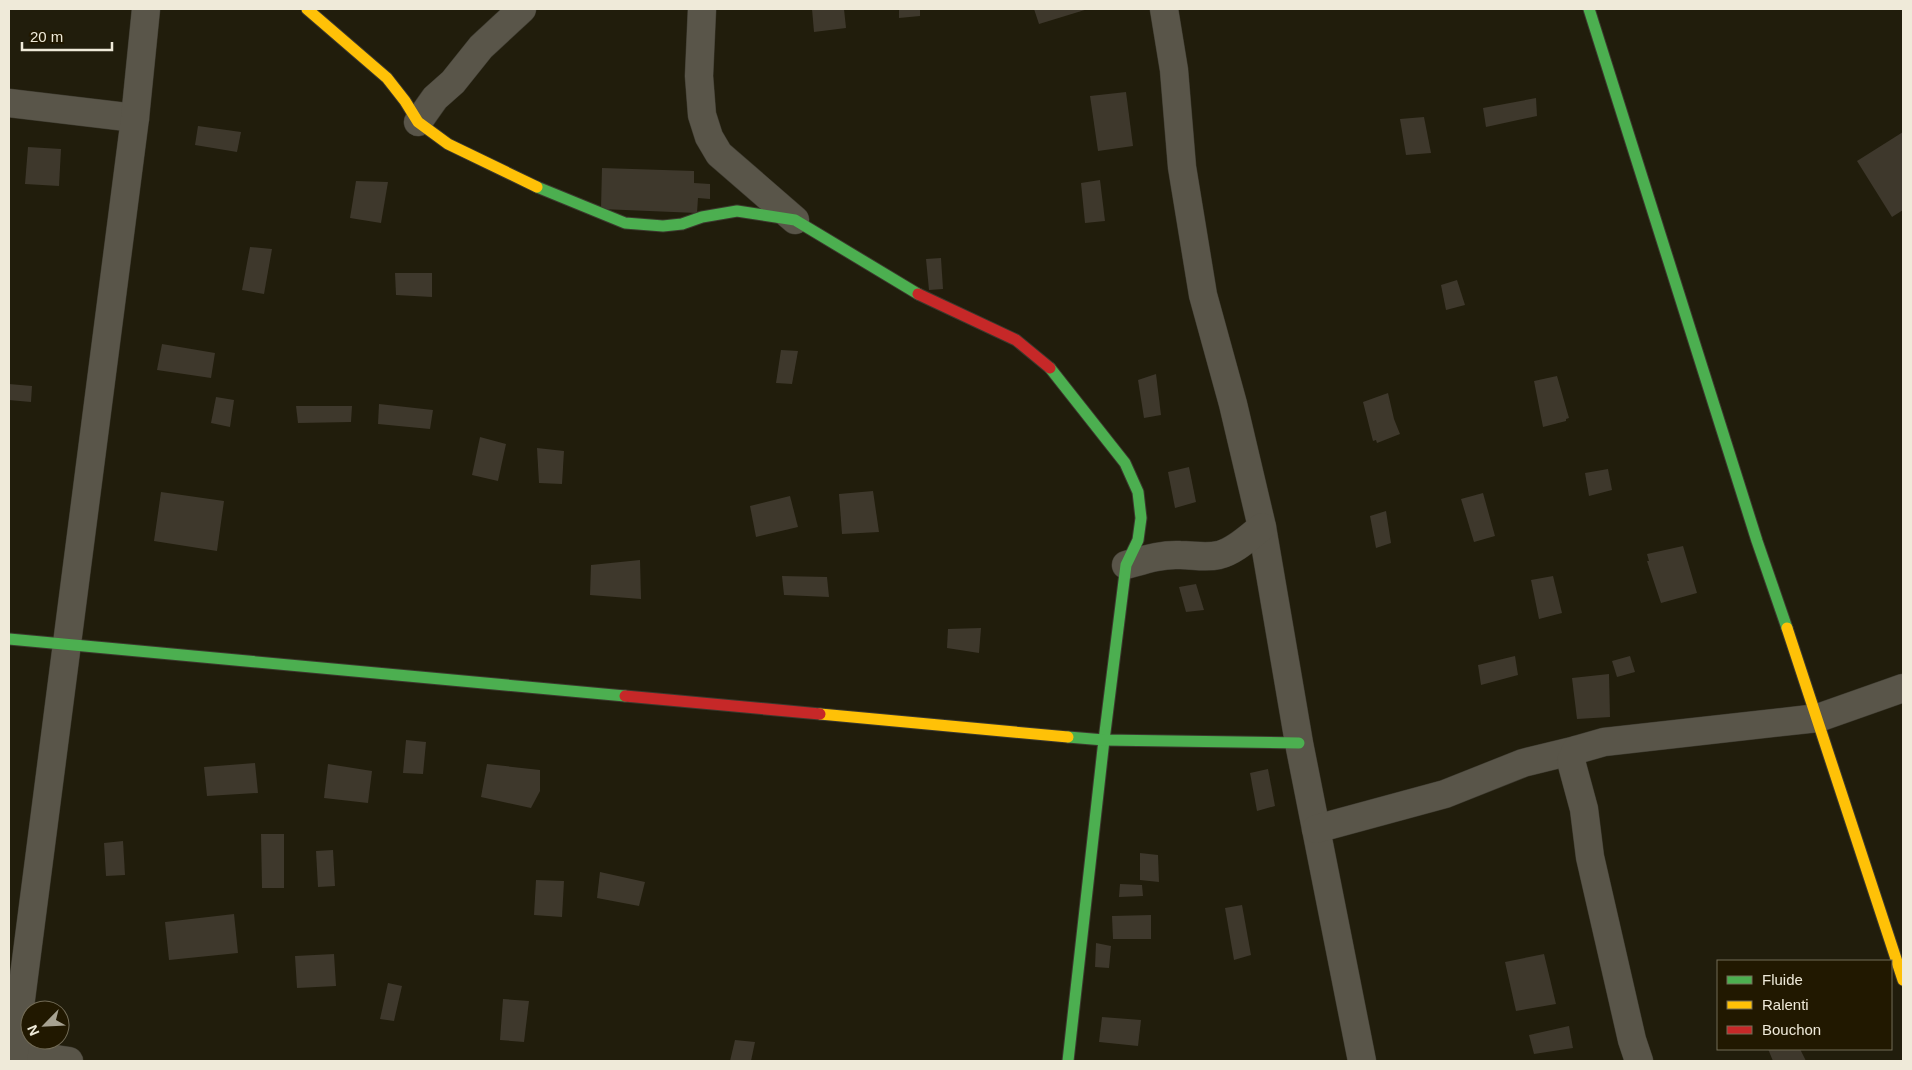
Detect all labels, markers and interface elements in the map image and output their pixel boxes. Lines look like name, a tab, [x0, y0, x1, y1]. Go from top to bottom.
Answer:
scale bar	[22, 20, 112, 52]
text: 20 m	[30, 28, 63, 45]
legend	[1717, 960, 1892, 1050]
text: Fluide	[1762, 971, 1803, 988]
text: Ralenti	[1762, 996, 1809, 1013]
north arrow	[20, 1000, 70, 1050]
text: Bouchon	[1762, 1021, 1821, 1038]
text: N	[24, 1022, 42, 1038]

